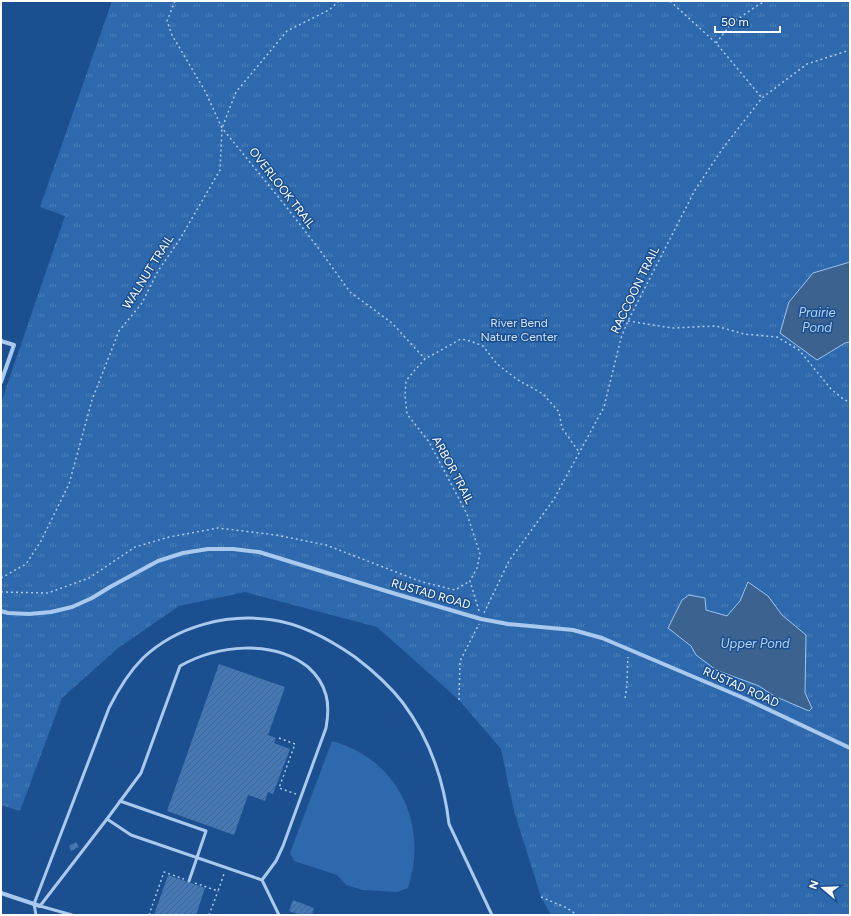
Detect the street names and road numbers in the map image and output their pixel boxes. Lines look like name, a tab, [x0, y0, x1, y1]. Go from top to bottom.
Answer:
street label: OVERLOOK TRAIL	[246, 145, 318, 232]
street label: WALNUT TRAIL	[120, 232, 177, 312]
street label: RACCOON TRAIL	[608, 243, 663, 336]
street label: ARBOR TRAIL	[429, 434, 477, 507]
street label: RUSTAD ROAD	[390, 576, 472, 612]
street label: RUSTAD ROAD	[701, 664, 781, 710]

